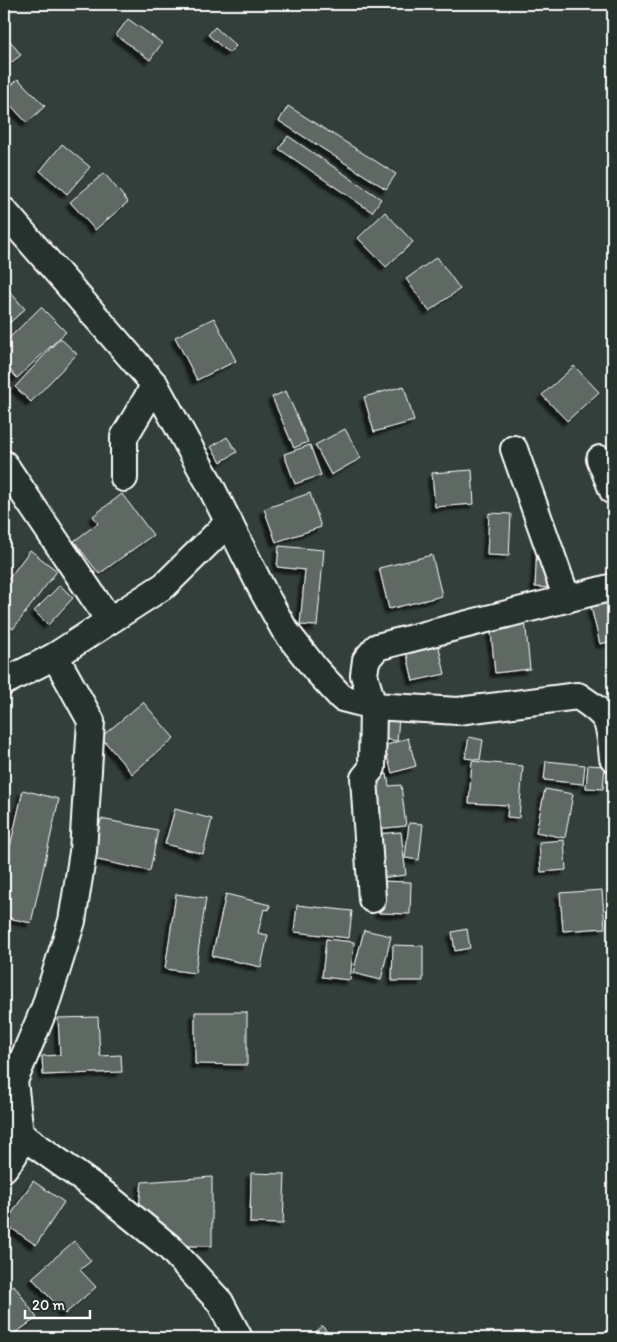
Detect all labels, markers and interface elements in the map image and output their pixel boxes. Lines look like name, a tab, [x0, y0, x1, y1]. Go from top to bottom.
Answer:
scale bar	[25, 1287, 90, 1319]
text: 20 m	[32, 1296, 66, 1314]

